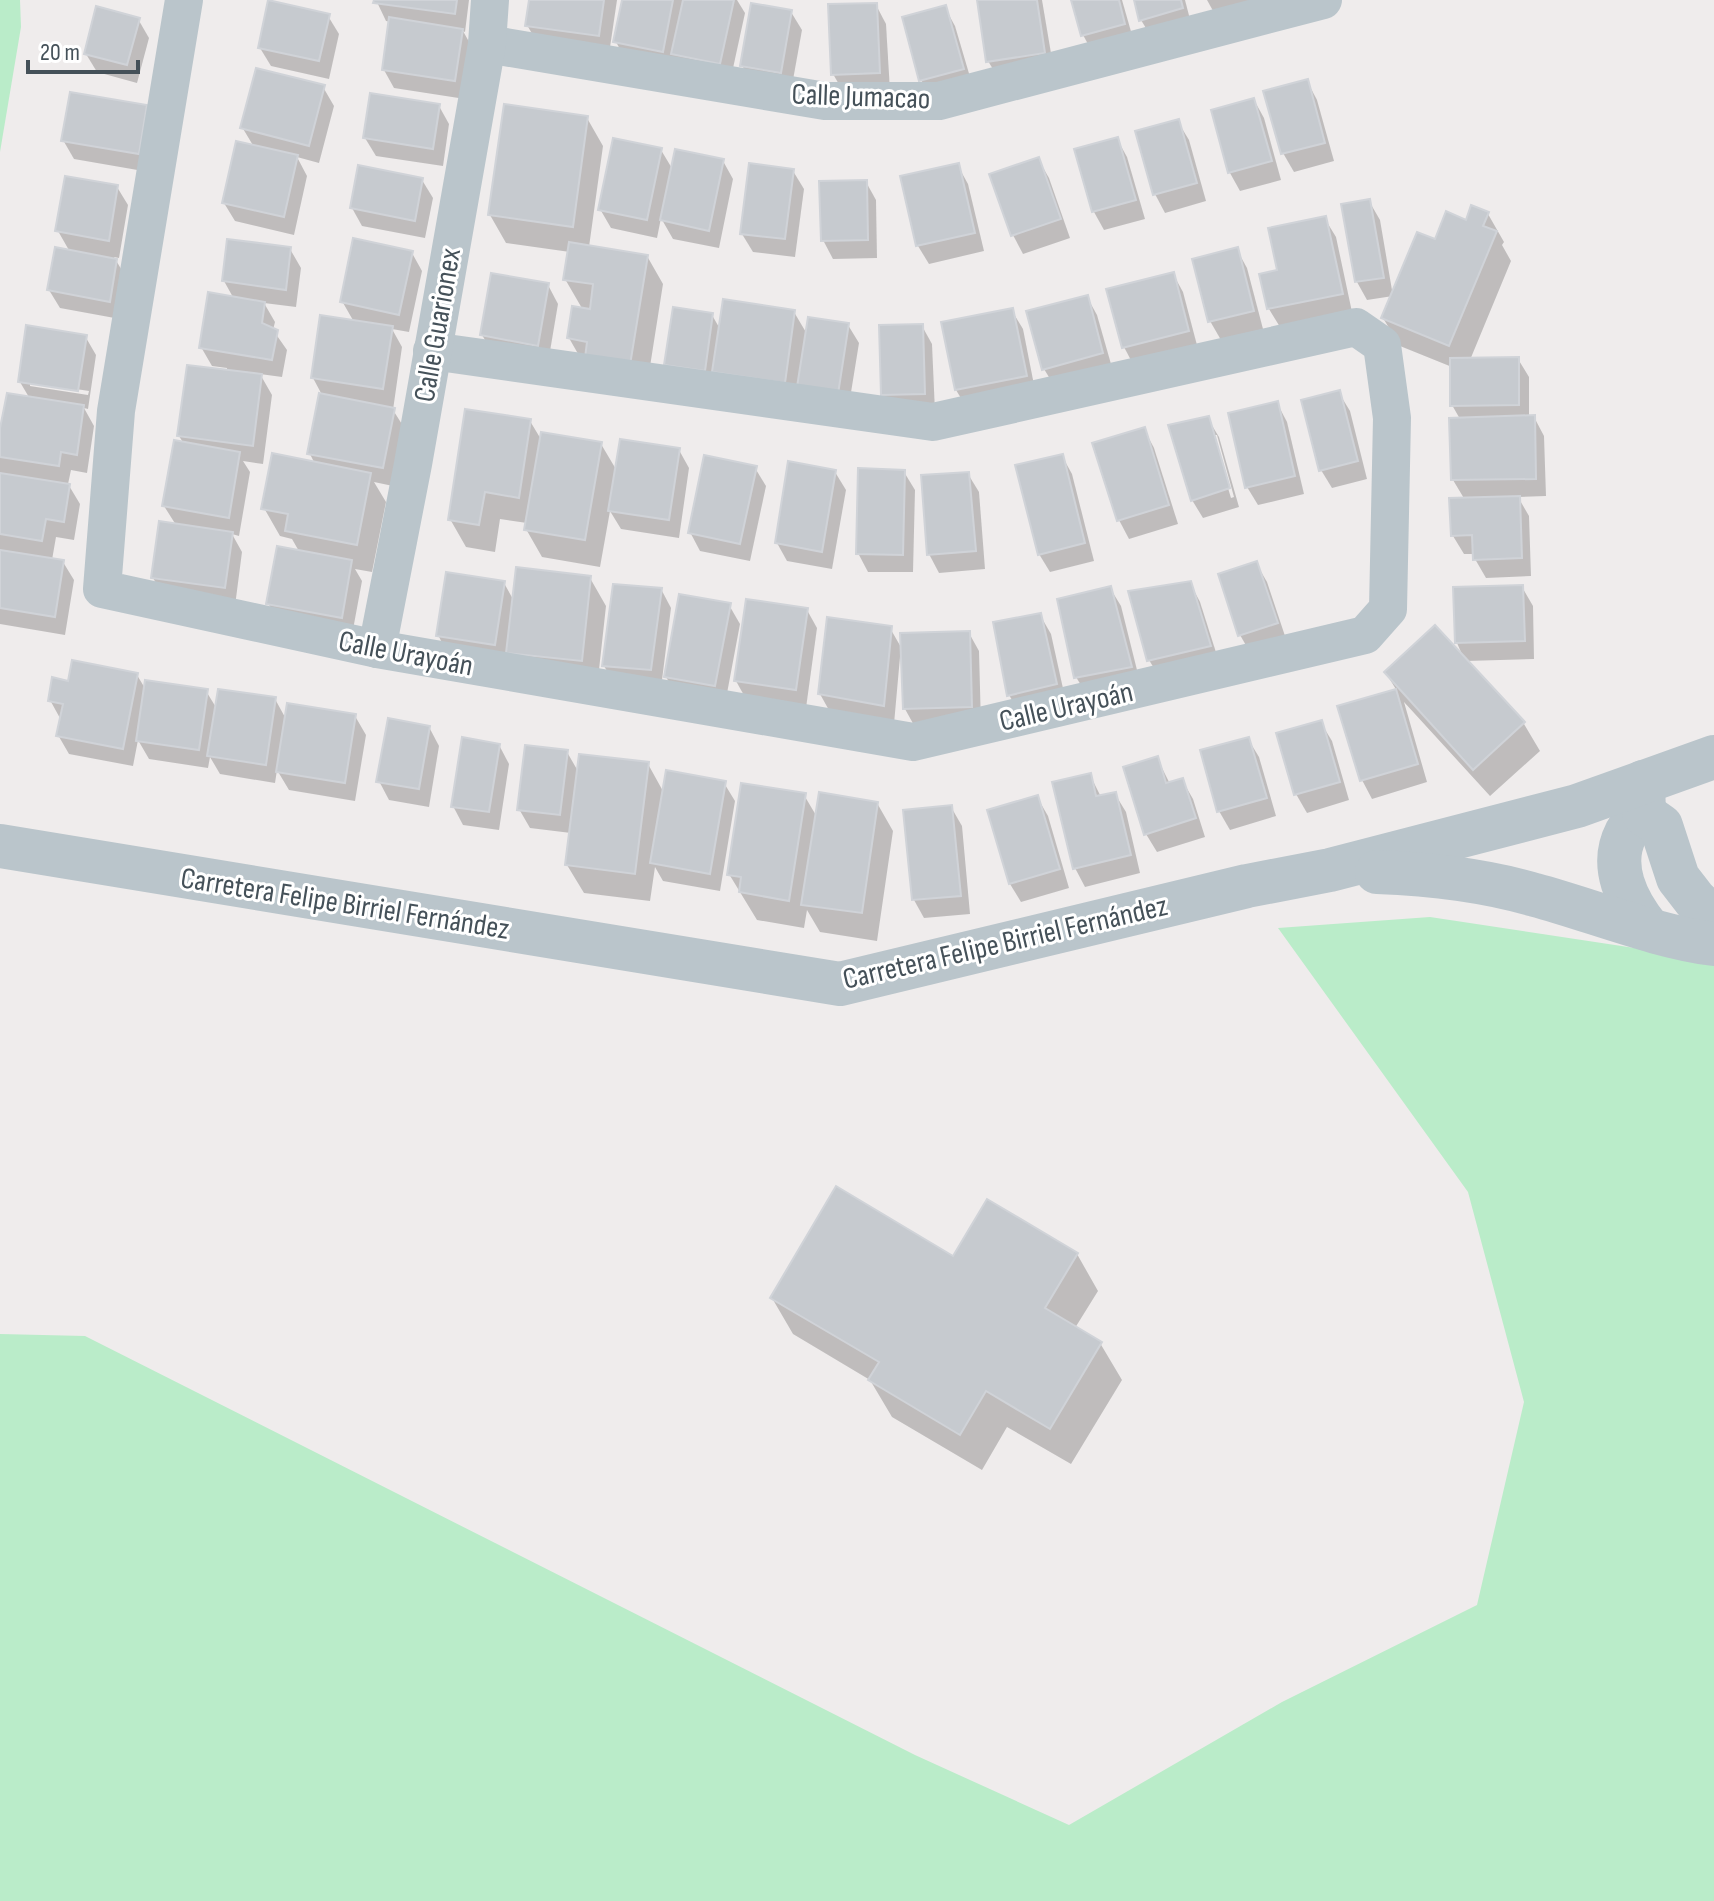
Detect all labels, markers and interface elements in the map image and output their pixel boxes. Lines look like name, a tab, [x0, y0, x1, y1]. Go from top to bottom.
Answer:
scale bar	[28, 24, 138, 74]
text: 20 m	[40, 38, 80, 67]
street label: Calle Jumacao	[791, 77, 931, 117]
street label: Calle Guarionex	[407, 246, 469, 405]
street label: Calle Urayoán	[336, 623, 476, 685]
street label: Calle Urayoán	[996, 674, 1137, 740]
street label: Carretera Felipe Birriel Fernández	[178, 860, 512, 948]
street label: Carretera Felipe Birriel Fernández	[839, 888, 1171, 998]

